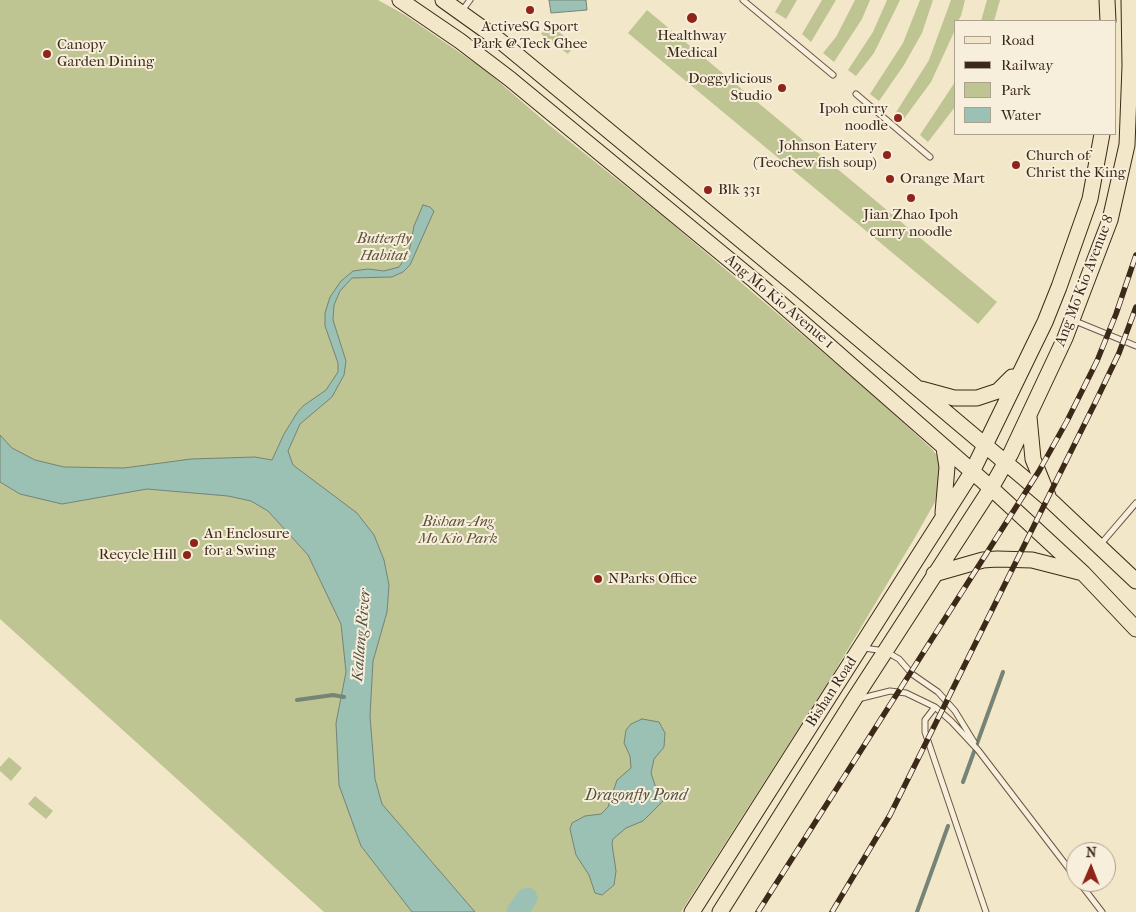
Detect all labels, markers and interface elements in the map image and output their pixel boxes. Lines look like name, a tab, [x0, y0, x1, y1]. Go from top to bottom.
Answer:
marker: ActiveSG Sport Park @ Teck Ghee	[524, 4, 536, 16]
marker: Healthway Medical	[685, 11, 699, 25]
place label: ActiveSG Sport Park @ Teck Ghee	[472, 18, 588, 53]
legend	[954, 20, 1116, 135]
place label: Healthway Medical	[657, 27, 727, 62]
text: Road	[1001, 31, 1034, 49]
place label: Canopy Garden Dining	[57, 36, 154, 71]
marker: Canopy Garden Dining	[41, 48, 53, 60]
text: Railway	[1001, 56, 1053, 74]
place label: Doggylicious Studio	[688, 70, 772, 105]
text: Park	[1001, 81, 1031, 99]
marker: Doggylicious Studio	[776, 82, 788, 94]
place label: Ipoh curry noodle	[819, 100, 888, 135]
text: Water	[1001, 106, 1041, 124]
marker: Ipoh curry noodle	[892, 112, 904, 124]
place label: Johnson Eatery (Teochew fish soup)	[753, 137, 877, 172]
place label: Church of Christ the King	[1026, 147, 1126, 182]
marker: Johnson Eatery (Teochew fish soup)	[881, 149, 893, 161]
marker: Church of Christ the King	[1010, 159, 1022, 171]
place label: Orange Mart	[900, 170, 985, 188]
marker: Orange Mart	[884, 173, 896, 185]
place label: Blk 331	[718, 181, 761, 199]
marker: Blk 331	[702, 184, 714, 196]
marker: Jian Zhao Ipoh curry noodle	[905, 192, 917, 204]
place label: Jian Zhao Ipoh curry noodle	[864, 206, 958, 241]
street label: Ang Mo Kio Avenue 8	[1052, 213, 1118, 349]
park label: Butterfly Habitat	[357, 230, 411, 265]
street label: Ang Mo Kio Avenue 1	[721, 251, 837, 353]
park label: Bishan-Ang Mo Kio Park	[418, 513, 498, 548]
place label: An Enclosure for a Swing	[204, 525, 289, 560]
marker: An Enclosure for a Swing	[188, 537, 200, 549]
place label: Recycle Hill	[99, 546, 177, 564]
marker: Recycle Hill	[181, 549, 193, 561]
place label: NParks Office	[608, 570, 697, 588]
marker: NParks Office	[592, 573, 604, 585]
water label: Kallang River	[348, 588, 376, 682]
street label: Bishan Road	[803, 653, 861, 731]
water label: Dragonfly Pond	[585, 786, 687, 806]
north arrow	[1066, 842, 1116, 892]
text: N	[1086, 844, 1097, 861]

